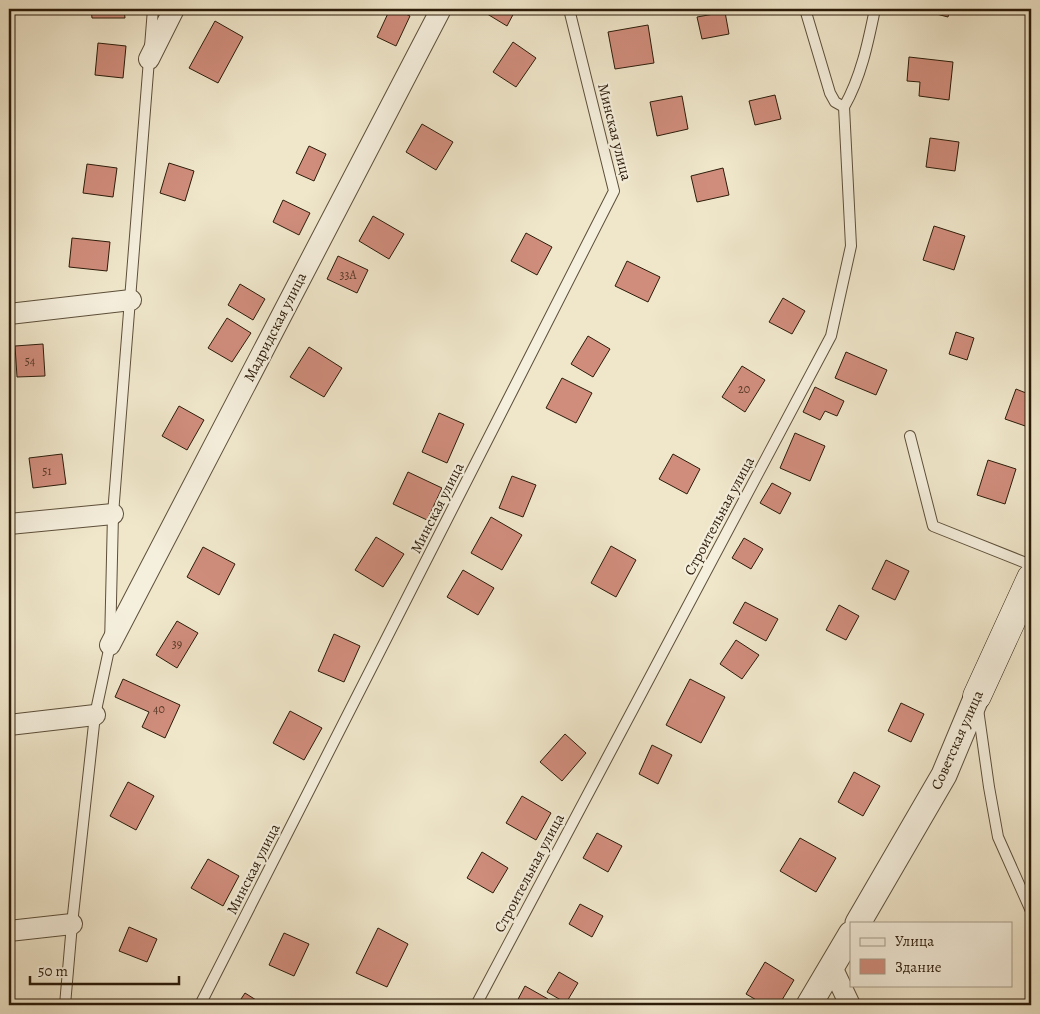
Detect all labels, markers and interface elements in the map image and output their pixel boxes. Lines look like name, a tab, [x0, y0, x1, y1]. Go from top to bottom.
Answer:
street label: Минская улица	[593, 81, 637, 183]
house number: 33А	[340, 267, 357, 283]
street label: Мадридская улица	[239, 269, 311, 385]
house number: 54	[25, 353, 36, 369]
house number: 20	[738, 381, 750, 397]
street label: Строительная улица	[679, 453, 759, 579]
street label: Минская улица	[406, 459, 469, 557]
house number: 51	[42, 463, 52, 479]
house number: 39	[172, 636, 182, 652]
street label: Советская улица	[926, 687, 988, 793]
house number: 40	[153, 701, 165, 717]
street label: Строительная улица	[489, 810, 569, 936]
street label: Минская улица	[222, 820, 285, 918]
legend	[850, 922, 1012, 986]
text: Улица	[895, 931, 934, 951]
scale bar	[30, 954, 179, 986]
text: Здание	[895, 957, 942, 977]
text: 50 m	[38, 961, 68, 981]

